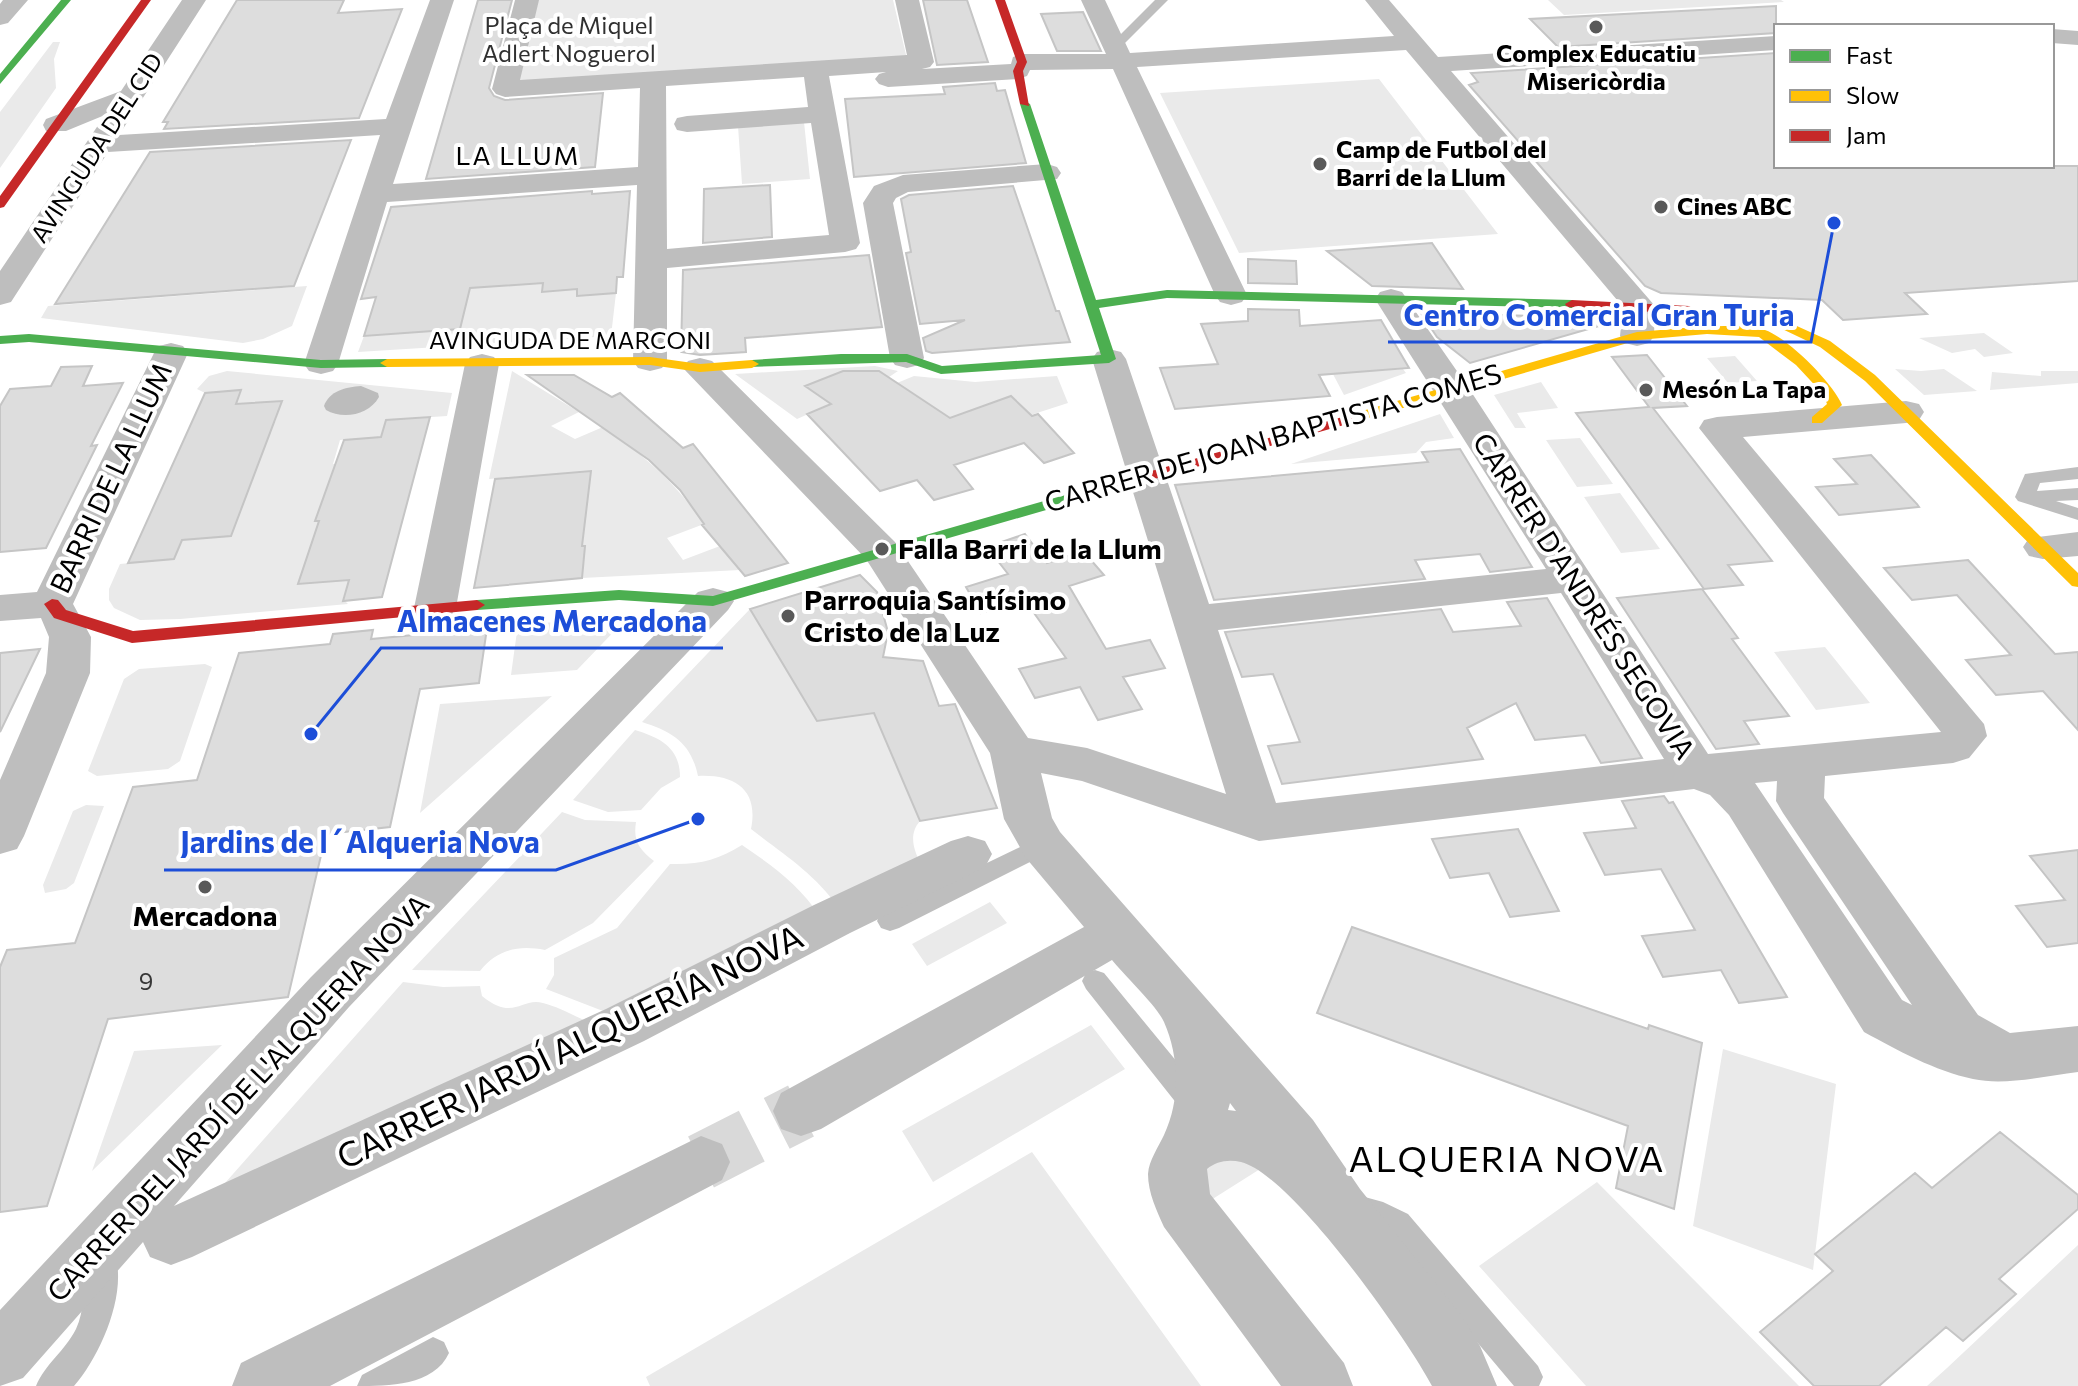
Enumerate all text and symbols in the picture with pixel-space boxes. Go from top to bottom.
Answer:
park label: Plaça de Miquel Adlert Noguerol [482,10,656,67]
marker: Complex Educatiu Misericòrdia [1587,18,1605,36]
legend [1774,24,2054,168]
place label: Complex Educatiu Misericòrdia [1496,38,1696,95]
text: Fast [1846,40,1893,69]
street label: AVINGUDA DEL CID [24,47,168,248]
text: Slow [1846,80,1899,109]
text: Jam [1846,120,1886,149]
place label: Camp de Futbol del Barri de la Llum [1336,134,1546,191]
district label: LA LLUM [456,139,580,170]
marker: Camp de Futbol del Barri de la Llum [1311,155,1329,173]
place label: Cines ABC [1677,191,1792,220]
marker: Cines ABC [1652,198,1670,216]
callout: Centro Comercial Gran Turia [1388,288,1811,342]
text: Centro Comercial Gran Turia [1404,295,1794,332]
street label: AVINGUDA DE MARCONI [429,325,711,354]
street label: CARRER DE JOAN BAPTISTA COMES [1040,355,1505,519]
street label: BARRI DE LA LLUM [42,357,178,598]
place label: Mesón La Tapa [1662,374,1826,403]
marker: Mesón La Tapa [1637,381,1655,399]
street label: CARRER D'ANDRÉS SEGOVIA [1467,426,1703,765]
place label: Falla Barri de la Llum [898,531,1162,565]
marker: Falla Barri de la Llum [873,540,891,558]
place label: Parroquia Santísimo Cristo de la Luz [804,582,1066,648]
callout: Almacenes Mercadona [381,594,723,648]
text: Almacenes Mercadona [397,601,707,638]
marker: Parroquia Santísimo Cristo de la Luz [779,607,797,625]
callout: Jardins de l´Alqueria Nova [164,816,556,870]
text: Jardins de l´Alqueria Nova [180,822,540,859]
marker: Mercadona [196,878,214,896]
street label: CARRER DEL JARDÍ DE L'ALQUERIA NOVA [39,887,435,1308]
place label: Mercadona [132,898,278,932]
street label: CARRER JARDÍ ALQUERÍA NOVA [329,914,809,1177]
house number: 9 [139,966,153,995]
district label: ALQUERIA NOVA [1349,1135,1665,1179]

